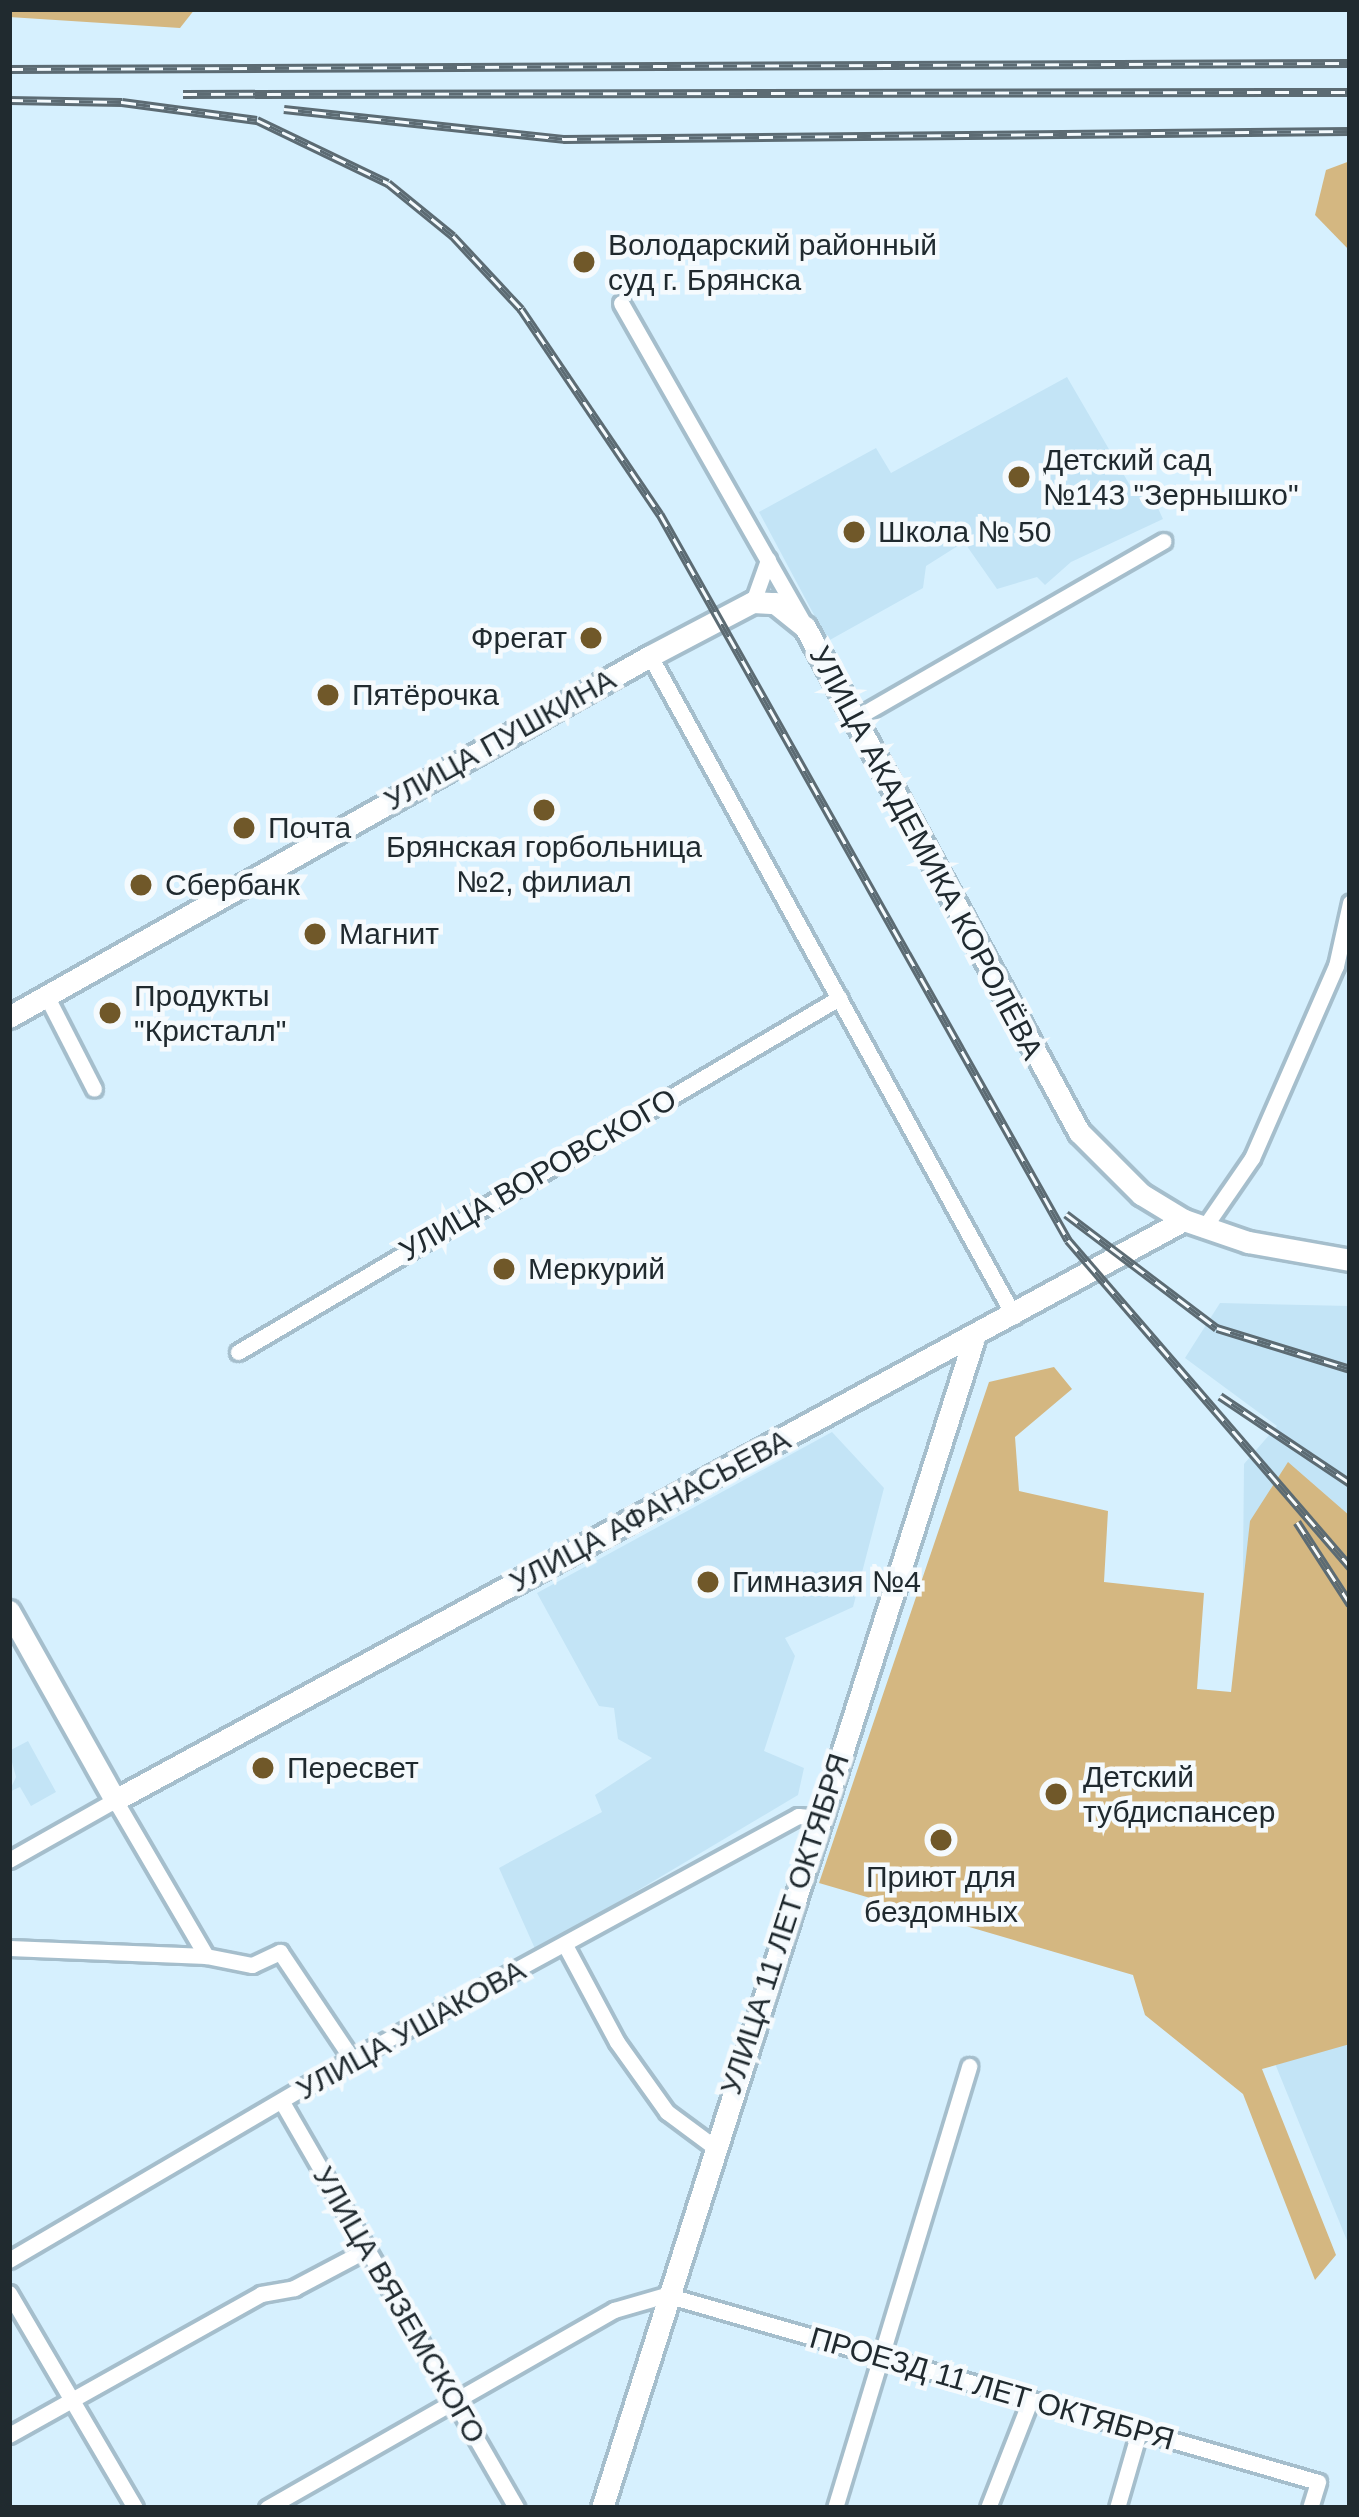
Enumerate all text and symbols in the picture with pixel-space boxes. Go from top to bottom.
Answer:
place label: Володарский районный суд г. Брянска [608,227,937,298]
marker: Володарский районный суд г. Брянска [571,249,597,275]
place label: Детский сад №143 "Зернышко" [1043,442,1299,512]
marker: Детский сад №143 "Зернышко" [1006,464,1032,490]
place label: Школа № 50 [878,514,1051,550]
marker: Школа № 50 [841,519,867,545]
place label: Фрегат [471,620,567,656]
marker: Фрегат [578,625,604,651]
street label: УЛИЦА АКАДЕМИКА КОРОЛЁВА [802,640,1050,1066]
street label: УЛИЦА ПУШКИНА [378,662,622,818]
place label: Пятёрочка [352,677,499,713]
marker: Пятёрочка [315,682,341,708]
marker: Брянская горбольница №2, филиал [531,797,557,823]
place label: Почта [268,810,351,846]
marker: Почта [231,815,257,841]
place label: Брянская горбольница №2, филиал [386,829,702,900]
place label: Сбербанк [165,867,300,903]
marker: Сбербанк [128,872,154,898]
place label: Магнит [339,916,439,952]
marker: Магнит [302,921,328,947]
place label: Продукты "Кристалл" [134,978,286,1048]
marker: Продукты "Кристалл" [97,1000,123,1026]
street label: УЛИЦА ВОРОВСКОГО [393,1081,683,1269]
place label: Меркурий [528,1251,665,1287]
marker: Меркурий [491,1256,517,1282]
street label: УЛИЦА АФАНАСЬЕВА [504,1422,796,1600]
place label: Гимназия №4 [732,1564,921,1600]
marker: Гимназия №4 [695,1569,721,1595]
street label: УЛИЦА 11 ЛЕТ ОКТЯБРЯ [713,1749,857,2099]
place label: Пересвет [287,1750,419,1786]
marker: Пересвет [250,1755,276,1781]
place label: Детский тубдиспансер [1083,1759,1275,1830]
marker: Детский тубдиспансер [1040,1778,1072,1810]
marker: Приют для бездомных [928,1827,954,1853]
place label: Приют для бездомных [864,1859,1018,1930]
street label: УЛИЦА УШАКОВА [290,1952,532,2108]
street label: УЛИЦА ВЯЗЕМСКОГО [305,2160,493,2450]
street label: ПРОЕЗД 11 ЛЕТ ОКТЯБРЯ [806,2320,1178,2458]

